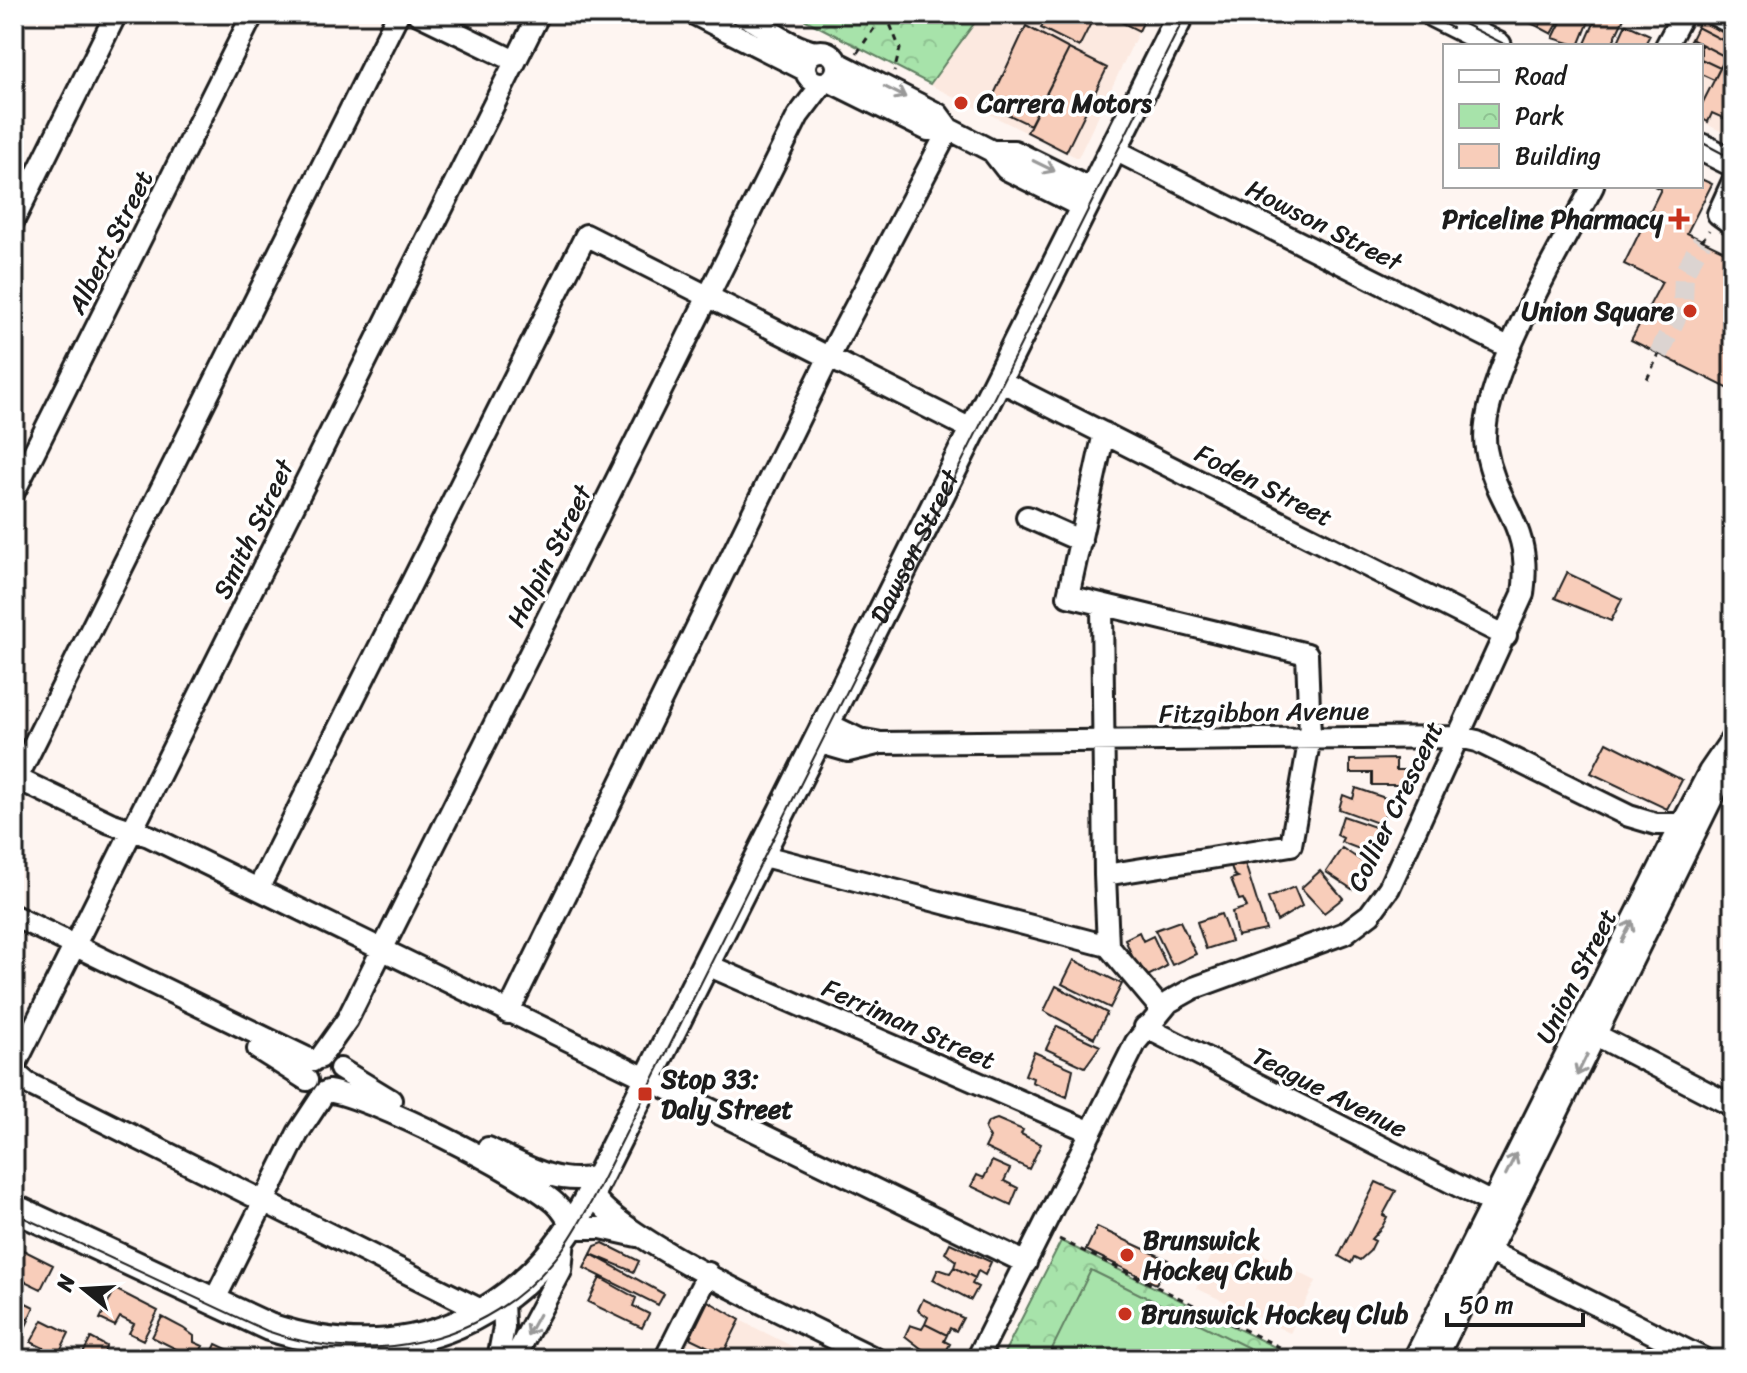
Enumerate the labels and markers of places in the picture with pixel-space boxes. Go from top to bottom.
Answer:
place label: Carrera Motors [976,80,1153,126]
marker: Carrera Motors [952,94,970,112]
place label: Priceline Pharmacy [1442,196,1664,242]
marker: Priceline Pharmacy [1670,210,1688,228]
place label: Union Square [1522,288,1675,334]
marker: Union Square [1681,302,1699,320]
place label: Stop 33: Daly Street [660,1056,793,1132]
marker: Stop 33: Daly Street [636,1085,654,1103]
place label: Brunswick Hockey Ckub [1143,1217,1293,1293]
marker: Brunswick Hockey Ckub [1118,1246,1136,1264]
place label: Brunswick Hockey Club [1141,1291,1408,1337]
marker: Brunswick Hockey Club [1116,1305,1134,1323]

